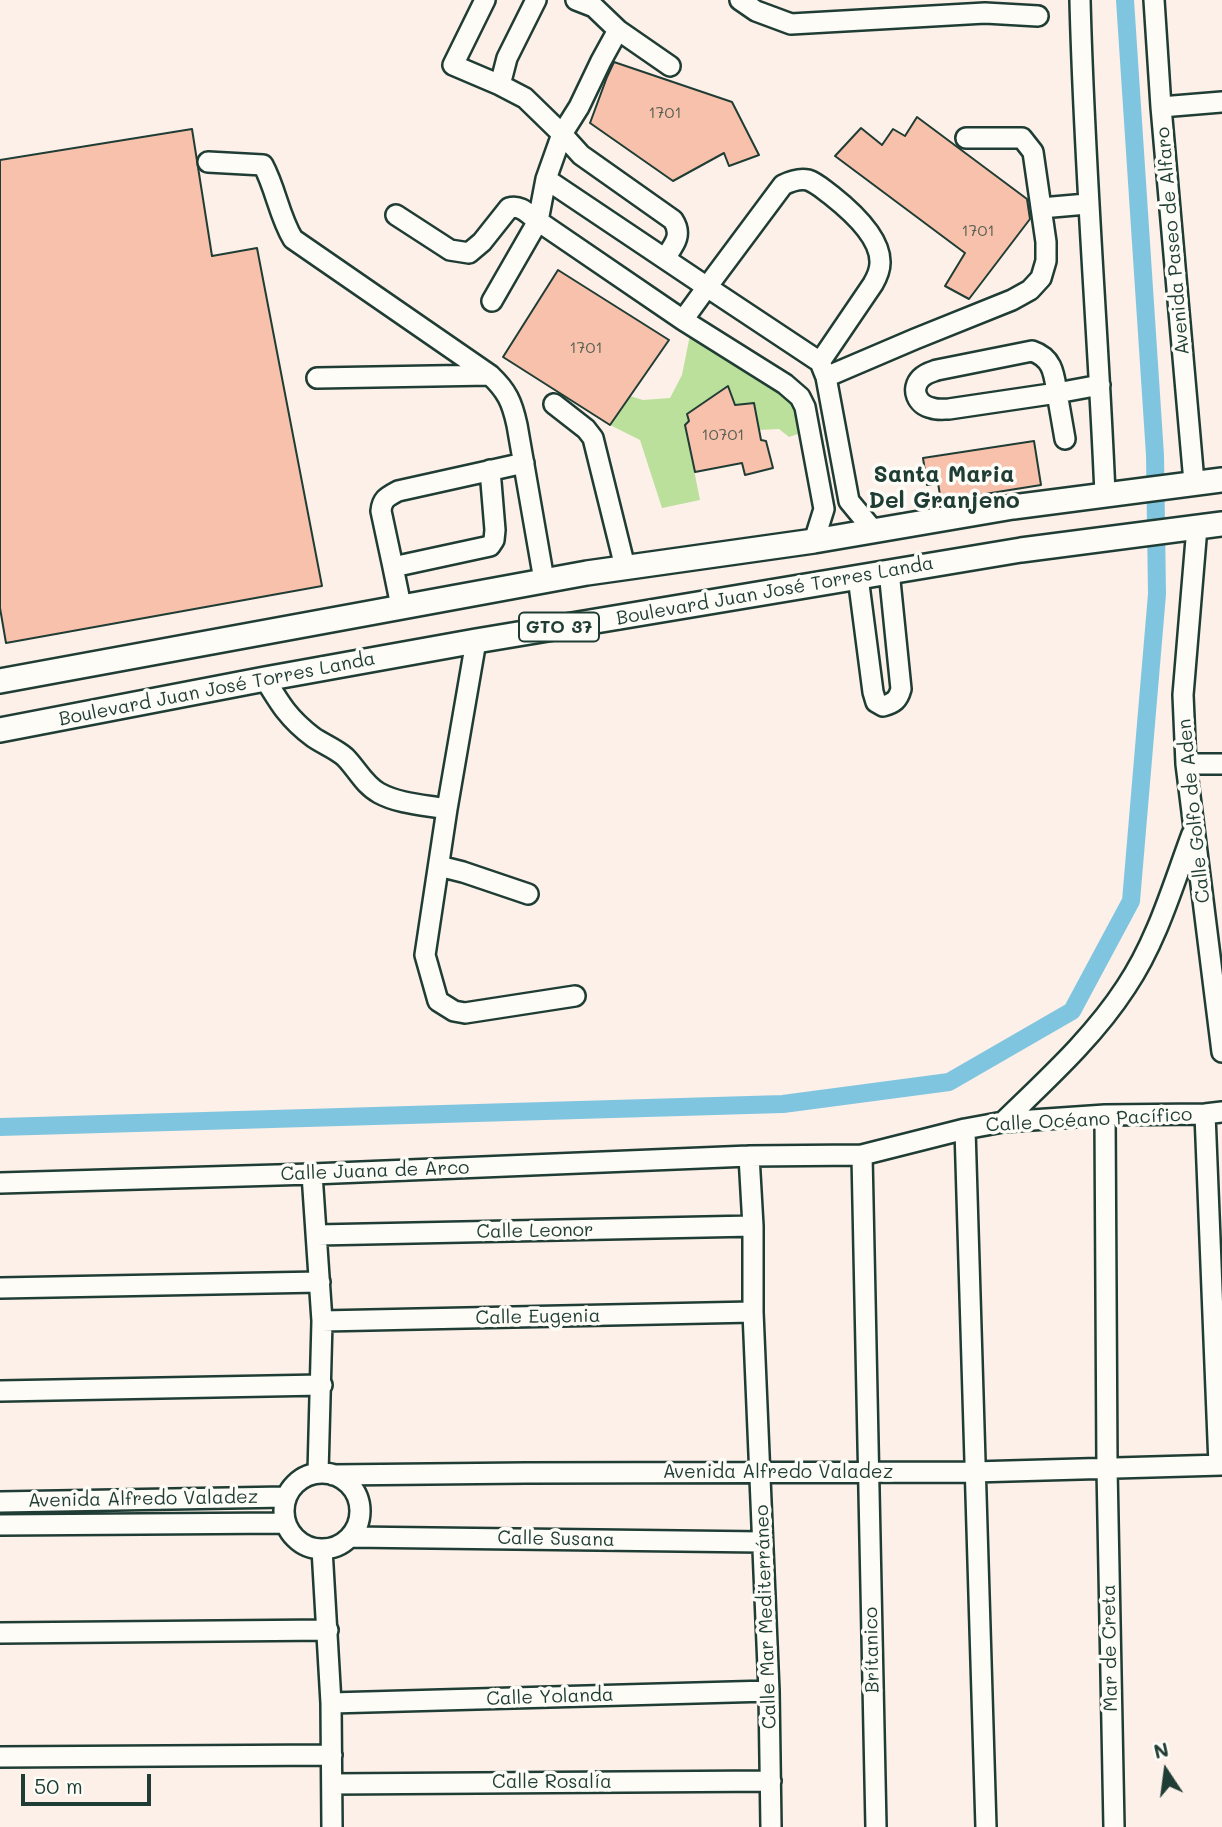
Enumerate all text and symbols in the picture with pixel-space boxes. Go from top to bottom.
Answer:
house number: 1701 [648,103,682,123]
street label: Avenida Paseo de Alfaro [1152,126,1194,356]
house number: 1701 [961,221,995,241]
house number: 1701 [569,338,603,358]
house number: 10701 [702,425,744,445]
district label: Santa Maria Del Granjeno [868,461,1020,515]
street label: Boulevard Juan José Torres Landa [615,552,935,630]
road number: GTO 37 [519,612,599,642]
street label: Boulevard Juan José Torres Landa [57,647,377,731]
street label: Calle Golfo de Aden [1173,718,1215,904]
street label: Calle Océano Pacífico [985,1103,1193,1137]
street label: Calle Juana de Arco [280,1156,470,1186]
street label: Calle Leonor [476,1219,594,1243]
street label: Calle Eugenia [475,1305,601,1329]
street label: Avenida Alfredo Valadez [663,1461,893,1483]
street label: Avenida Alfredo Valadez [28,1486,258,1512]
street label: Calle Mar Mediterráneo [751,1504,781,1730]
street label: Calle Susana [497,1527,615,1551]
street label: Mar de Creta [1097,1584,1123,1712]
street label: Brítanico [860,1607,884,1693]
street label: Calle Yolanda [486,1683,614,1711]
north arrow [1131,1736,1201,1806]
text: N [1151,1736,1171,1764]
scale bar [24,1760,154,1804]
street label: Calle Rosalía [492,1771,612,1793]
text: 50 m [34,1772,83,1799]

